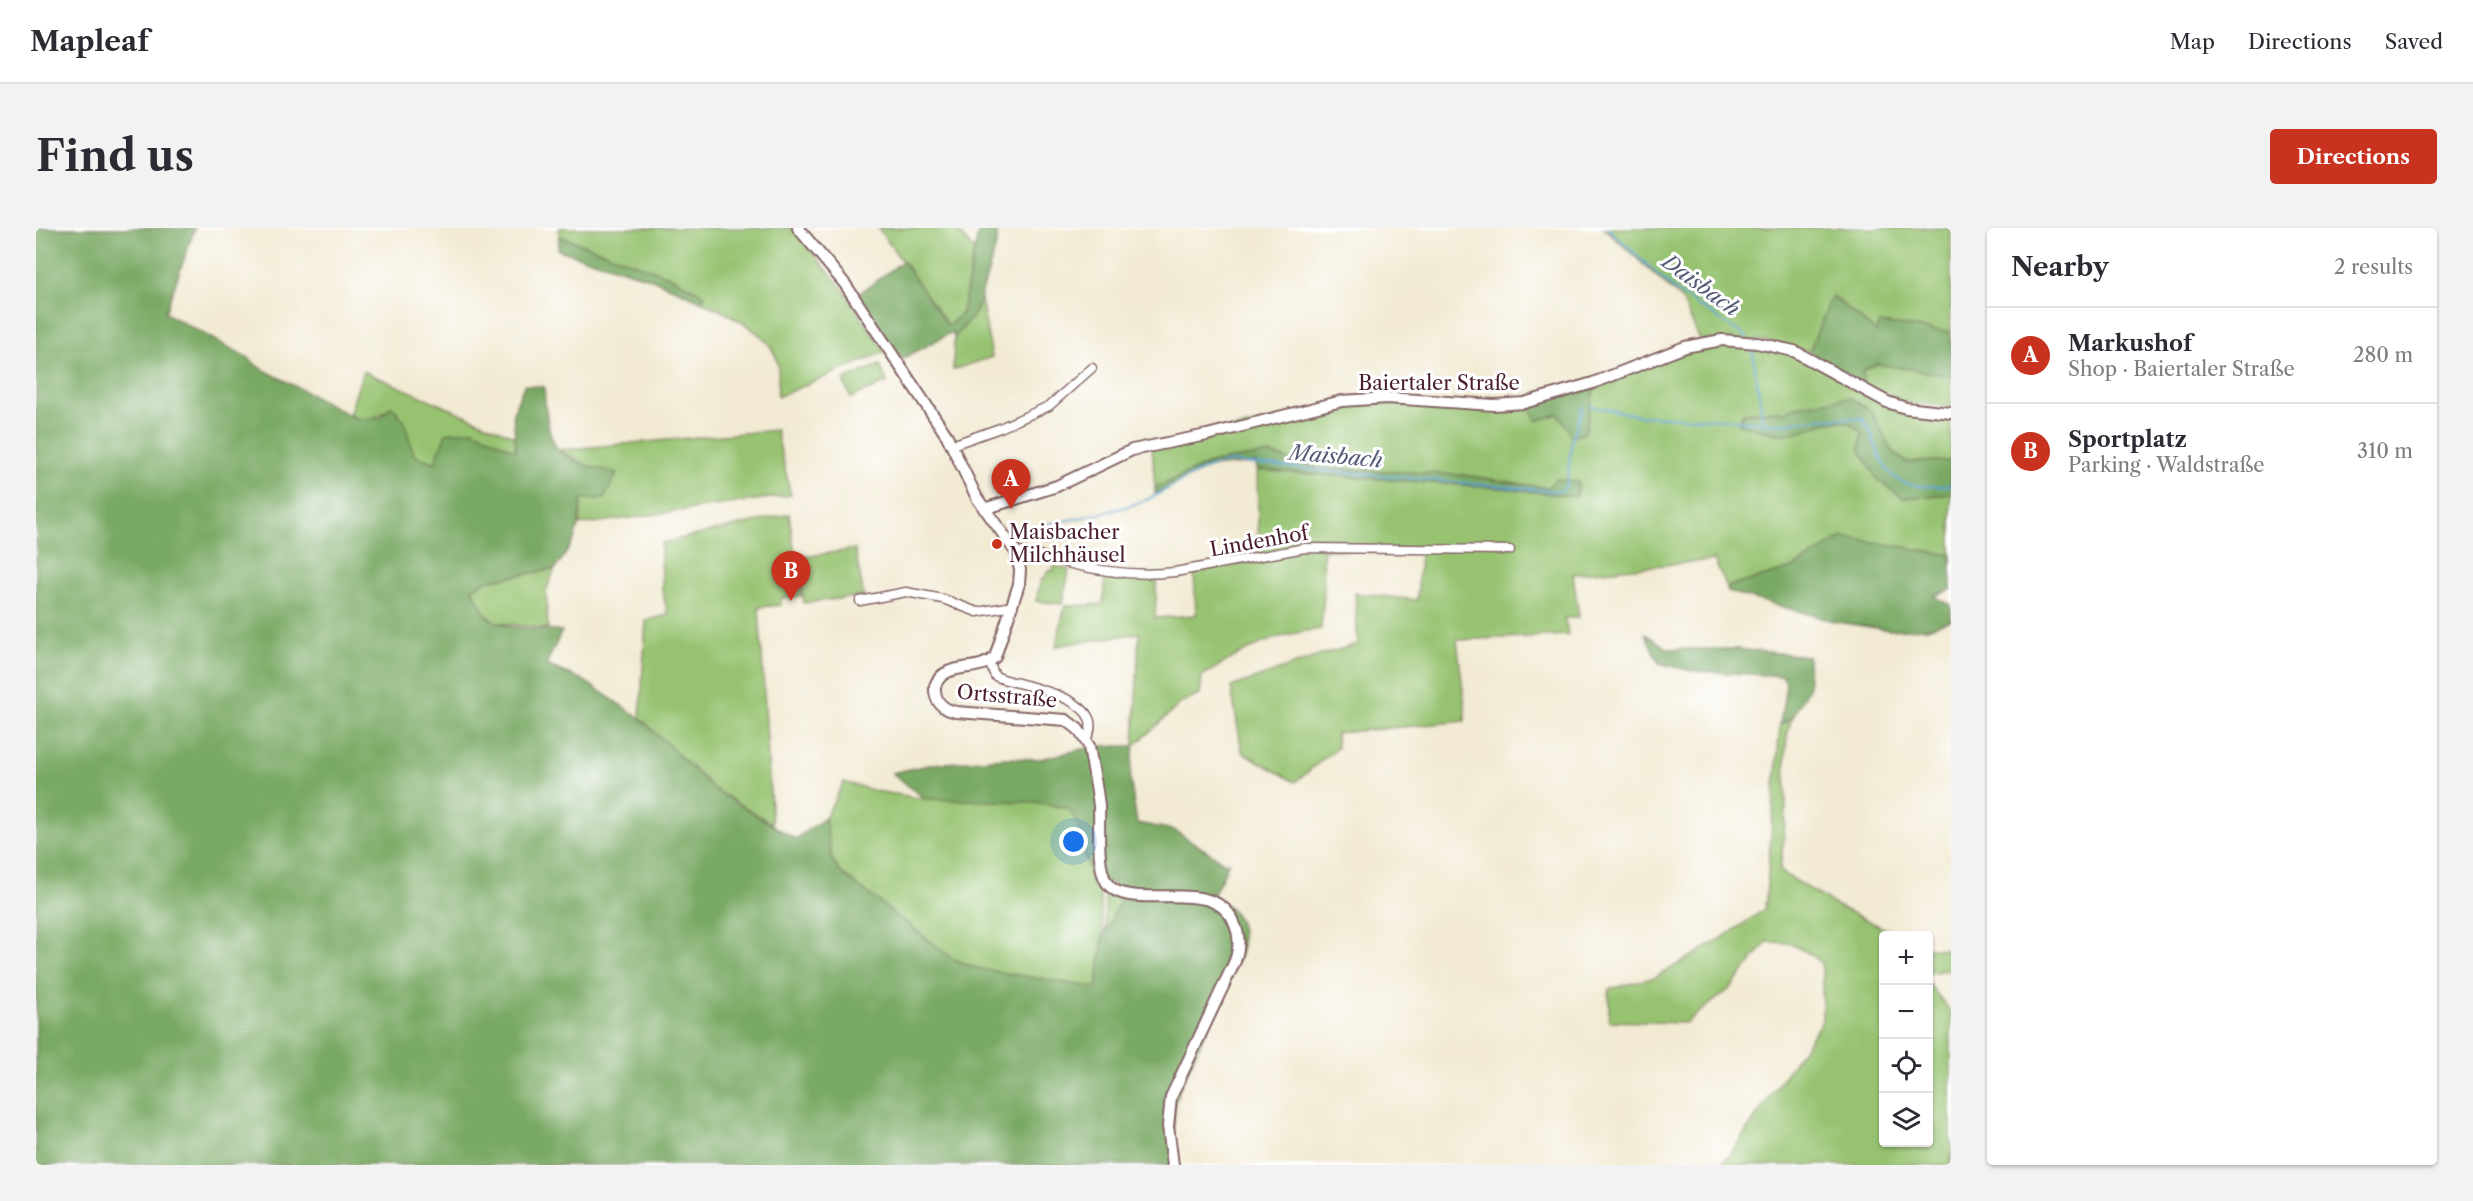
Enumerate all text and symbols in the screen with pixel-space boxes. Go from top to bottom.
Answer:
text: Mapleaf [30,24,149,58]
text: Map [2170,29,2215,54]
text: Directions [2248,29,2352,54]
text: Saved [2385,29,2443,54]
button: Directions [2270,129,2437,184]
text: Find us [36,130,194,182]
water label: Daisbach [1656,247,1745,321]
text: Nearby [2011,251,2109,283]
text: 2 results [2334,255,2413,279]
text: Markushof [2068,330,2192,357]
text: A [2023,343,2038,367]
text: 280 m [2353,343,2413,367]
text: Shop · Baiertaler Straße [2068,357,2295,381]
street label: Baiertaler Straße [1358,371,1520,395]
text: Sportplatz [2068,426,2187,453]
water label: Maisbach [1285,439,1384,473]
text: B [2023,439,2038,463]
text: 310 m [2357,439,2413,463]
text: Parking · Waldstraße [2068,453,2265,477]
pin: A [992,460,1030,509]
place label: Maisbacher Milchhäusel [1009,520,1126,567]
street label: Lindenhof [1208,520,1313,561]
marker: Maisbacher Milchhäusel [990,537,1004,551]
pin: B [772,552,810,601]
street label: Ortsstraße [956,680,1058,712]
your location [1059,827,1088,856]
map controls [1879,931,1933,1147]
button: + [1879,931,1933,985]
button: − [1879,985,1933,1039]
button: locate [1879,1039,1933,1093]
button: layers [1879,1093,1933,1147]

